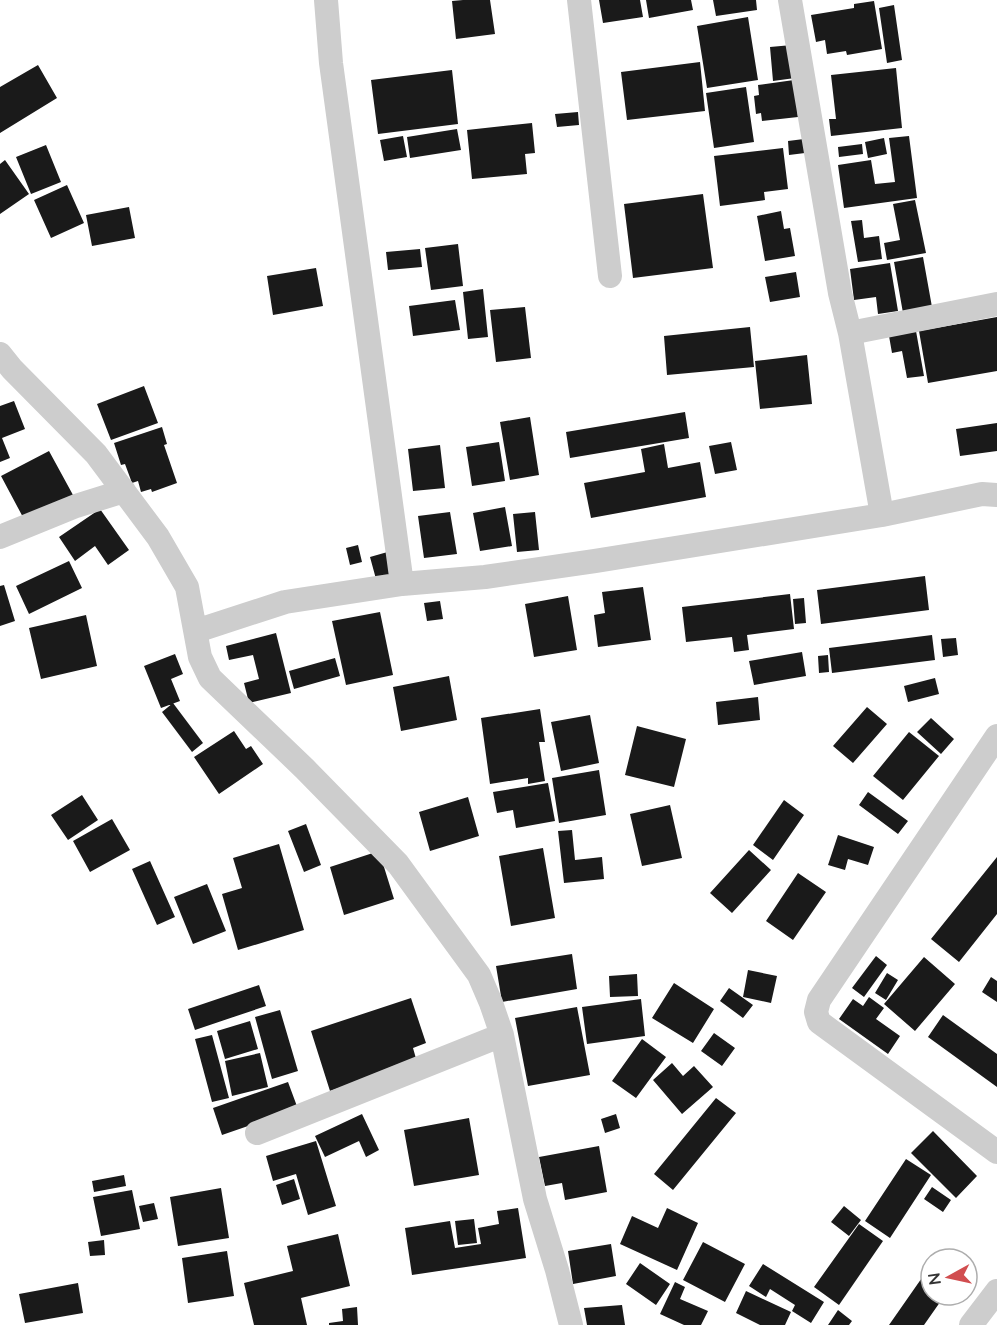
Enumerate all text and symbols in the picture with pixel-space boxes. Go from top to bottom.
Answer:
north arrow [919,1247,979,1307]
text: N [923,1272,944,1287]

